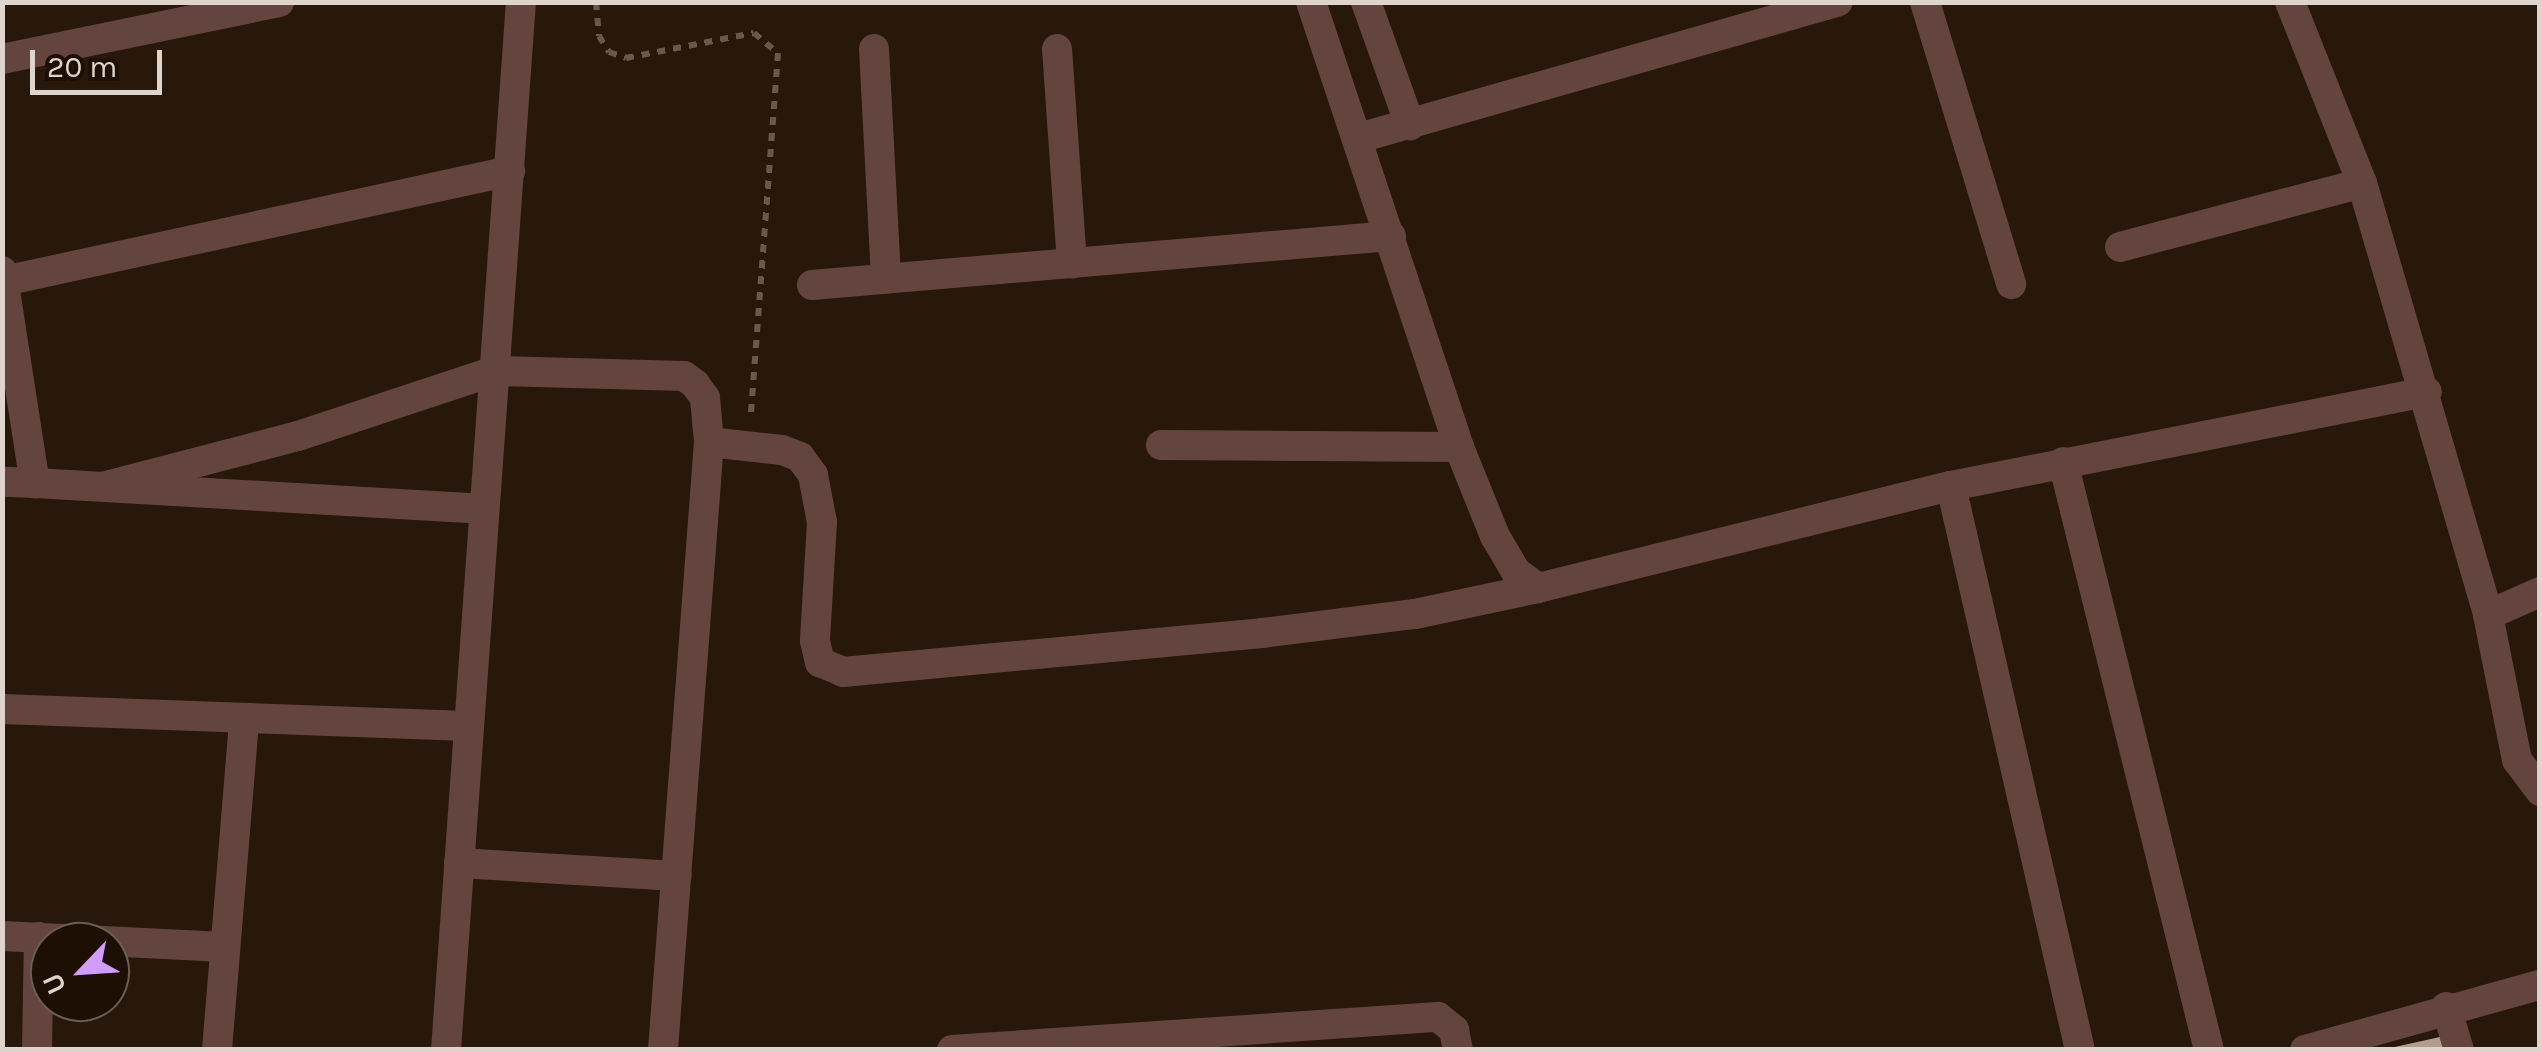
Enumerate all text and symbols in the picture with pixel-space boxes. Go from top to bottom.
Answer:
scale bar [35,30,168,92]
text: 20 m [47,49,117,85]
north arrow [30,922,130,1022]
text: U [35,968,73,1000]

